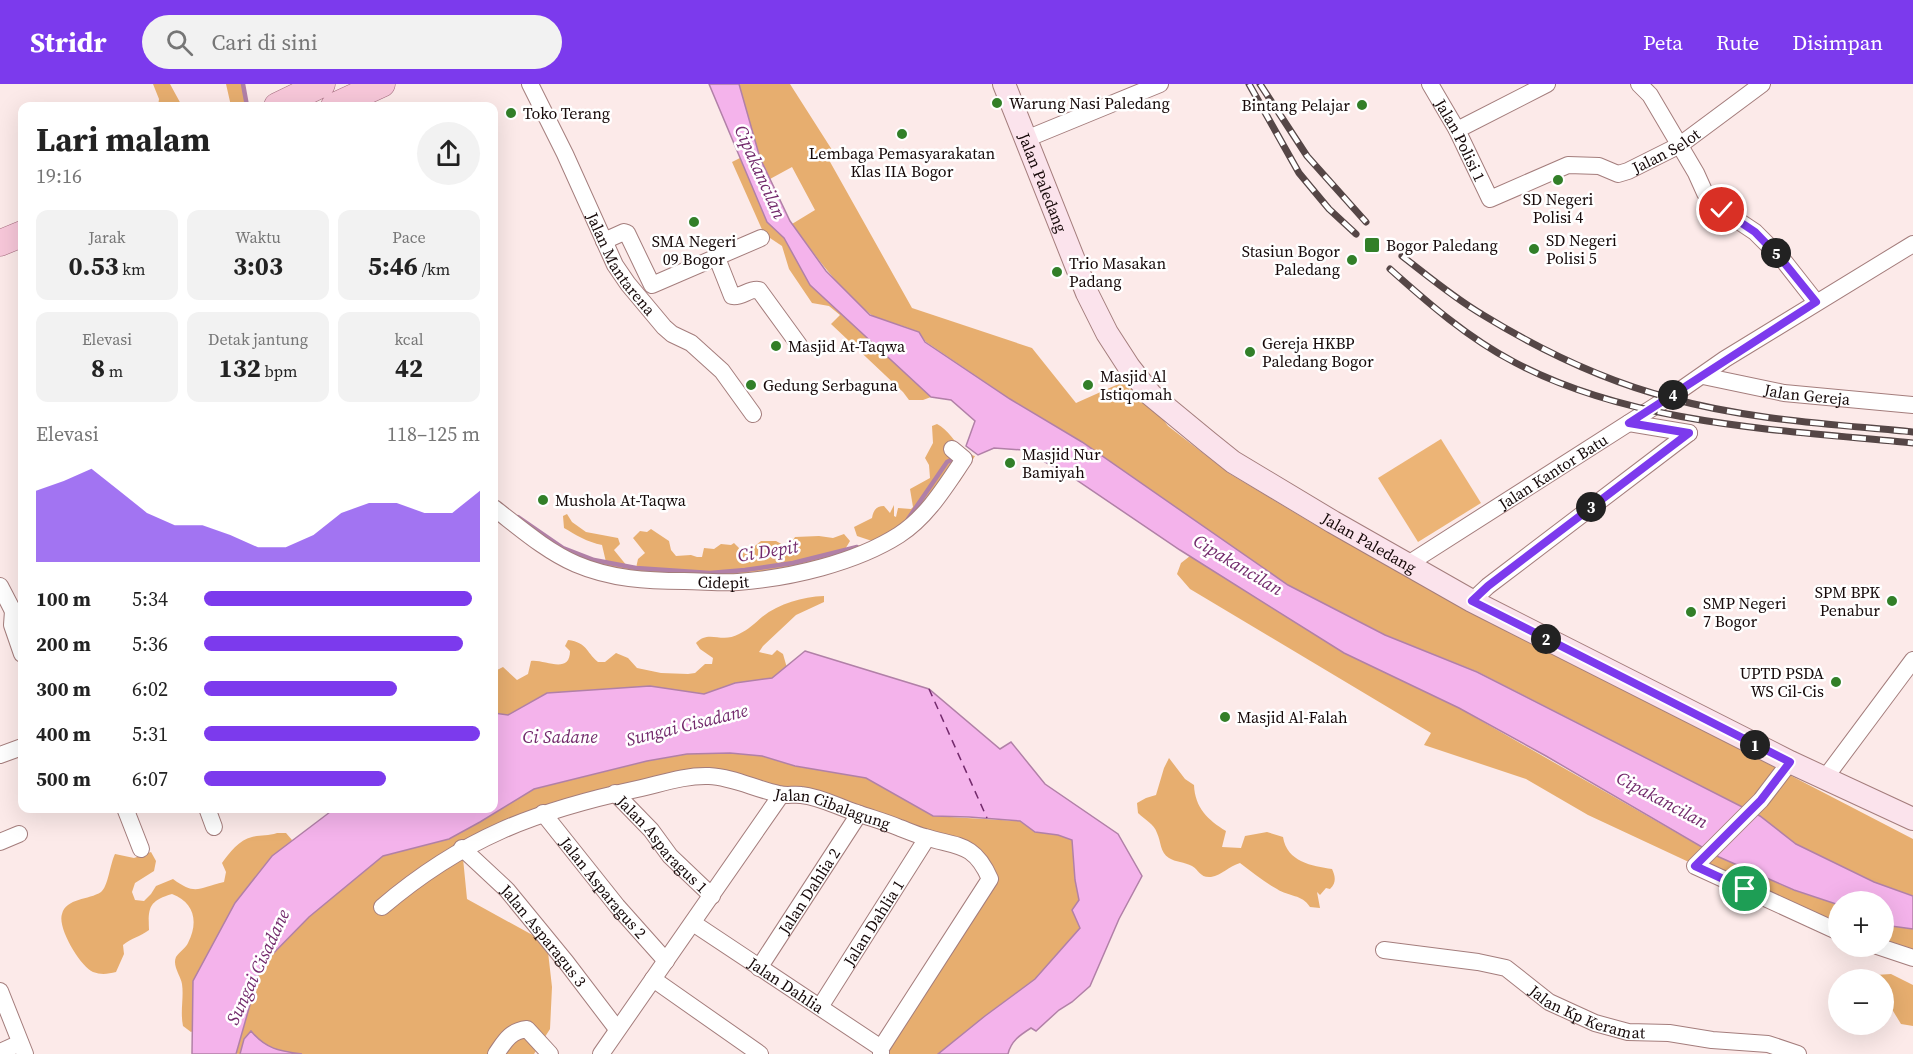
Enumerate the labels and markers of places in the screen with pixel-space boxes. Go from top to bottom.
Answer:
place label: Warung Nasi Paledang [1009,92,1170,114]
place label: Bintang Pelajar [1241,94,1350,116]
marker: Warung Nasi Paledang [990,96,1004,110]
marker: Bintang Pelajar [1355,98,1369,112]
place label: Toko Terang [523,102,610,124]
marker: Toko Terang [504,106,518,120]
marker: Lembaga Pemasyarakatan Klas IIA Bogor [895,127,909,141]
place label: Lembaga Pemasyarakatan Klas IIA Bogor [809,142,996,182]
marker: SD Negeri Polisi 4 [1551,173,1565,187]
pin [1696,184,1747,235]
place label: SD Negeri Polisi 4 [1523,188,1594,228]
marker: SMA Negeri 09 Bogor [687,215,701,229]
place label: SD Negeri Polisi 5 [1546,229,1617,269]
place label: SMA Negeri 09 Bogor [652,230,736,270]
place label: Bogor Paledang [1386,234,1498,256]
marker: Bogor Paledang [1363,236,1381,254]
pin: 5 [1761,238,1791,268]
place label: Stasiun Bogor Paledang [1242,240,1340,280]
marker: SD Negeri Polisi 5 [1527,242,1541,256]
place label: Trio Masakan Padang [1069,252,1166,292]
marker: Stasiun Bogor Paledang [1345,253,1359,267]
marker: Trio Masakan Padang [1050,265,1064,279]
place label: Gereja HKBP Paledang Bogor [1262,332,1374,372]
place label: Masjid At-Taqwa [788,335,906,357]
marker: Masjid At-Taqwa [769,339,783,353]
marker: Gereja HKBP Paledang Bogor [1243,345,1257,359]
place label: Masjid Al Istiqomah [1100,365,1173,405]
place label: Gedung Serbaguna [763,374,898,396]
marker: Gedung Serbaguna [744,378,758,392]
marker: Masjid Al Istiqomah [1081,378,1095,392]
pin: 4 [1658,380,1688,410]
place label: Masjid Nur Bamiyah [1022,443,1101,483]
marker: Masjid Nur Bamiyah [1003,456,1017,470]
place label: Mushola At-Taqwa [555,489,687,511]
pin: 3 [1576,492,1606,522]
marker: Mushola At-Taqwa [536,493,550,507]
place label: SPM BPK Penabur [1815,581,1880,621]
place label: SMP Negeri 7 Bogor [1703,592,1786,632]
marker: SPM BPK Penabur [1885,594,1899,608]
marker: SMP Negeri 7 Bogor [1684,605,1698,619]
pin: 2 [1531,624,1561,654]
place label: UPTD PSDA WS Cil-Cis [1740,662,1824,702]
marker: UPTD PSDA WS Cil-Cis [1829,675,1843,689]
place label: Masjid Al-Falah [1237,706,1348,728]
marker: Masjid Al-Falah [1218,710,1232,724]
pin: 1 [1740,730,1770,760]
pin [1719,863,1770,914]

